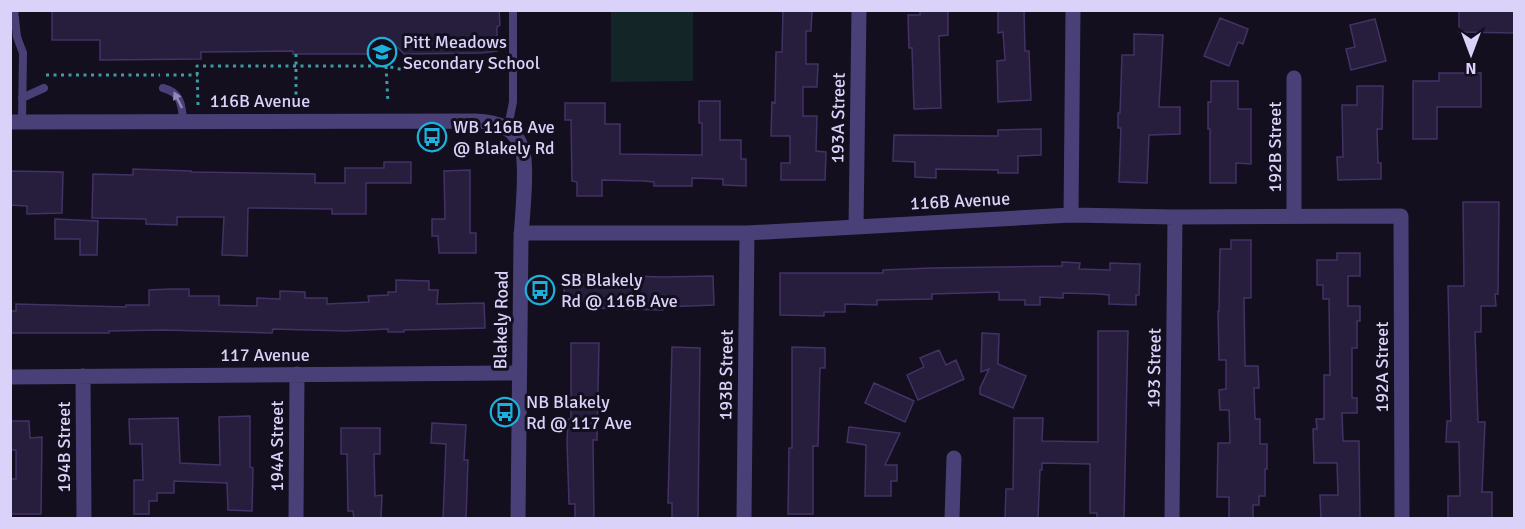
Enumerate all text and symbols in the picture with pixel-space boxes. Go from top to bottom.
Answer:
north arrow [1441,24,1501,84]
place label: Pitt Meadows Secondary School [403,31,540,74]
school or university icon: Pitt Meadows Secondary School [366,36,398,68]
text: N [1465,58,1477,78]
street label: 193A Street [826,72,850,164]
street label: 116B Avenue [210,90,310,112]
one-way arrow [173,91,183,109]
street label: 192B Street [1264,102,1286,192]
place label: WB 116B Ave @ Blakely Rd [453,116,555,159]
bus stop icon: WB 116B Ave @ Blakely Rd [416,121,448,153]
street label: 116B Avenue [909,187,1011,215]
place label: SB Blakely Rd @ 116B Ave [561,269,678,312]
street label: Blakely Road [489,270,513,370]
bus stop icon: SB Blakely Rd @ 116B Ave [524,274,556,306]
street label: 192A Street [1371,321,1393,413]
street label: 193 Street [1142,328,1166,408]
street label: 193B Street [714,329,738,421]
street label: 117 Avenue [220,344,310,366]
place label: NB Blakely Rd @ 117 Ave [526,391,632,434]
bus stop icon: NB Blakely Rd @ 117 Ave [489,396,521,428]
street label: 194A Street [266,400,288,492]
street label: 194B Street [53,402,75,492]

